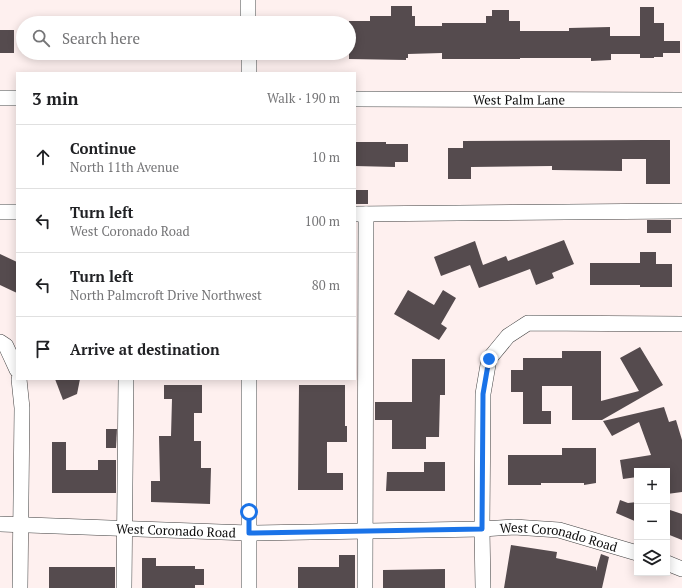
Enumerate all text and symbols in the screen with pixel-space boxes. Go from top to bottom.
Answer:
search box [16,16,356,60]
icon: search [30,27,52,49]
text: Search here [62,28,140,48]
text: 3 min [32,87,79,110]
text: Walk · 190 m [267,89,340,107]
street label: West Palm Lane [473,90,565,109]
text: Continue [70,138,136,158]
icon: ahead [32,146,54,168]
text: 10 m [312,148,340,166]
text: North 11th Avenue [70,158,179,176]
text: Turn left [70,202,134,222]
icon: left [32,210,54,232]
text: 100 m [305,212,340,230]
text: West Coronado Road [70,222,190,240]
text: Turn left [70,266,134,286]
icon: left [32,274,54,296]
text: 80 m [312,276,340,294]
text: North Palmcroft Drive Northwest [70,286,262,304]
icon: arrive [32,338,54,360]
text: Arrive at destination [70,339,220,359]
route end [480,350,498,368]
map controls [634,468,670,576]
button: + [634,468,670,504]
route start [240,503,258,521]
button: − [634,504,670,540]
street label: West Coronado Road [499,518,620,556]
street label: West Coronado Road [116,519,236,542]
button: layers [634,540,670,576]

